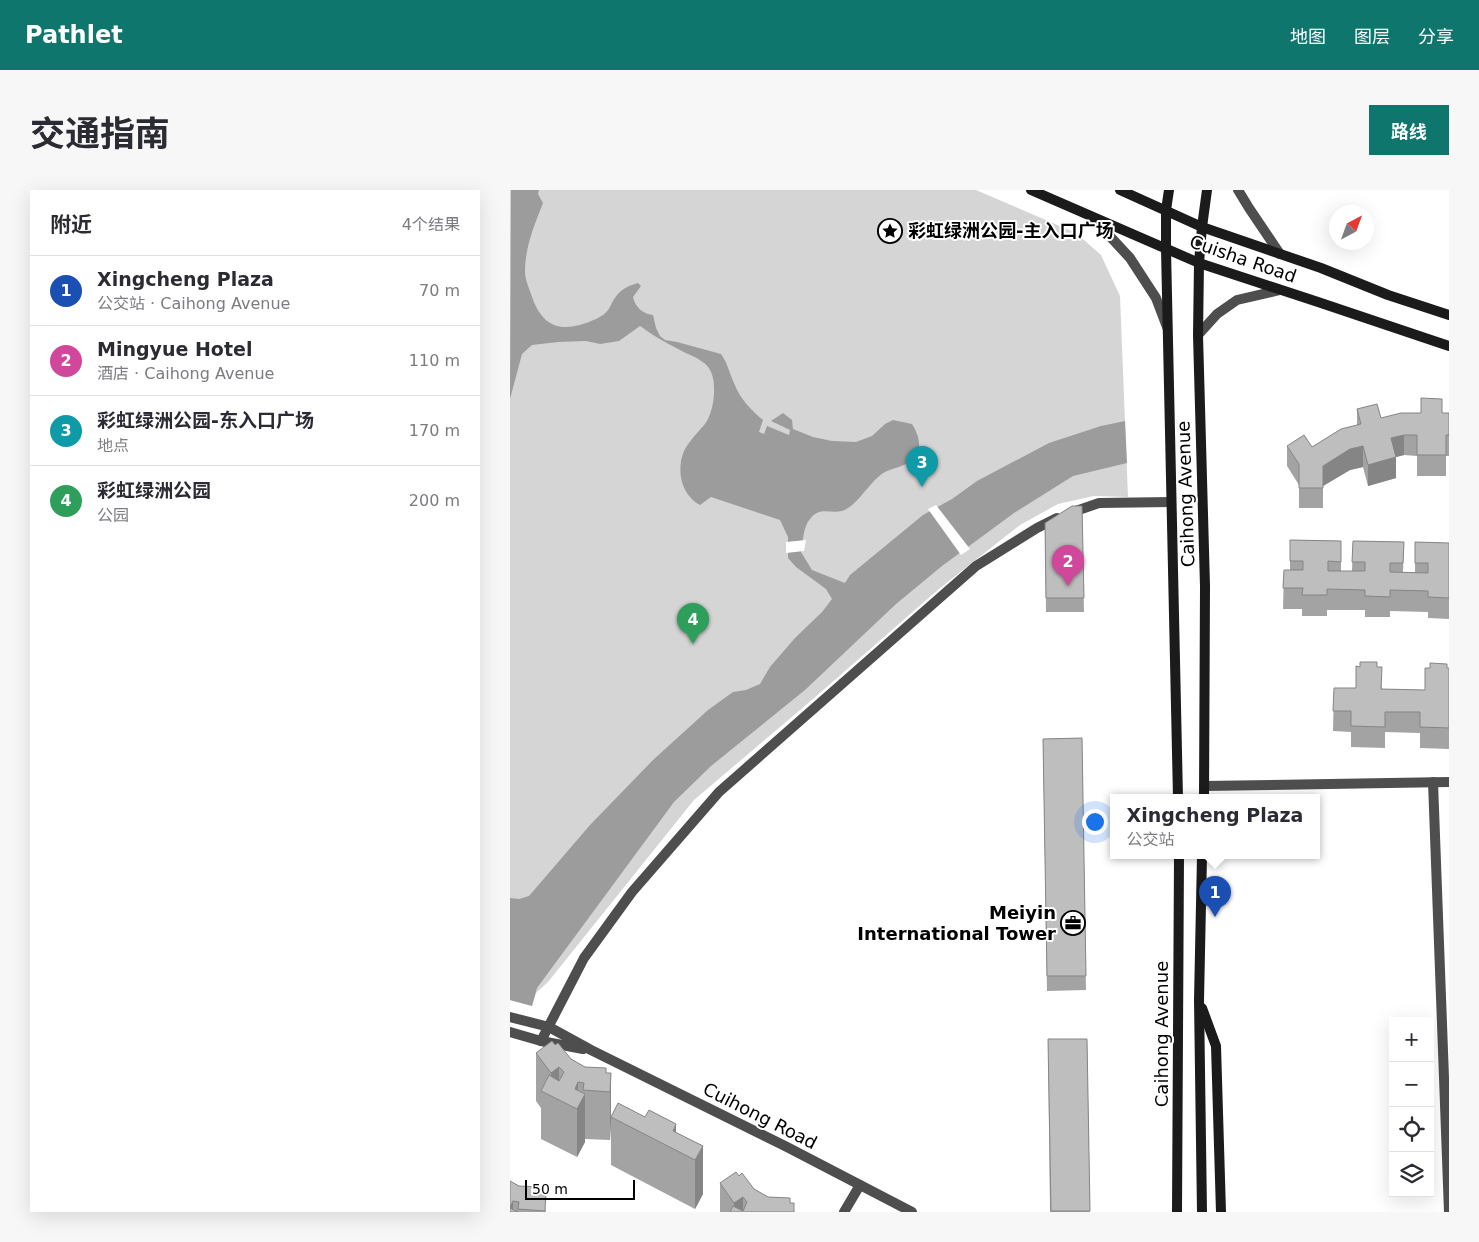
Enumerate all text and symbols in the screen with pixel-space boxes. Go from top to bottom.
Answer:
text: Pathlet [25,21,123,49]
text: 地图 [1290,26,1326,47]
text: 图层 [1354,26,1390,47]
text: 分享 [1418,26,1454,47]
button: 路线 [1369,105,1449,155]
text: 交通指南 [30,114,170,154]
north arrow [1329,205,1374,250]
text: 附近 [50,213,92,237]
text: 4个结果 [402,215,460,234]
place icon: 彩虹绿洲公园-主入口广场 [877,218,903,244]
place label: 彩虹绿洲公园-主入口广场 [908,220,1113,241]
street label: Cuisha Road [1187,230,1299,287]
text: Xingcheng Plaza [97,268,274,290]
text: 1 [60,281,72,300]
text: 70 m [419,281,460,300]
text: 公交站 · Caihong Avenue [97,294,290,313]
text: Mingyue Hotel [97,338,252,360]
text: 2 [60,351,72,370]
text: 110 m [409,351,460,370]
text: 酒店 · Caihong Avenue [97,364,274,383]
text: 彩虹绿洲公园-东入口广场 [97,409,314,431]
street label: Caihong Avenue [1172,420,1199,568]
text: 3 [60,421,72,440]
text: 170 m [409,421,460,440]
text: 地点 [97,436,129,455]
pin: 3 [906,446,938,487]
text: 彩虹绿洲公园 [97,479,211,501]
text: 4 [60,491,72,510]
text: 200 m [409,491,460,510]
text: 公园 [97,506,129,525]
pin: 2 [1052,545,1084,586]
pin: 4 [677,603,709,644]
popup [1110,794,1320,859]
text: Xingcheng Plaza [1127,804,1303,826]
your location [1082,809,1108,835]
text: 公交站 [1127,830,1175,849]
pin: 1 [1199,876,1231,917]
place label: Meiyin International Tower [857,902,1056,944]
office icon: Meiyin International Tower [1060,910,1086,936]
street label: Caihong Avenue [1151,961,1172,1107]
map controls [1389,1017,1434,1197]
button: + [1389,1017,1434,1062]
button: − [1389,1062,1434,1107]
street label: Cuihong Road [700,1078,821,1153]
button: locate [1389,1107,1434,1152]
button: layers [1389,1152,1434,1197]
scale bar [525,1177,635,1200]
text: 50 m [532,1181,568,1197]

